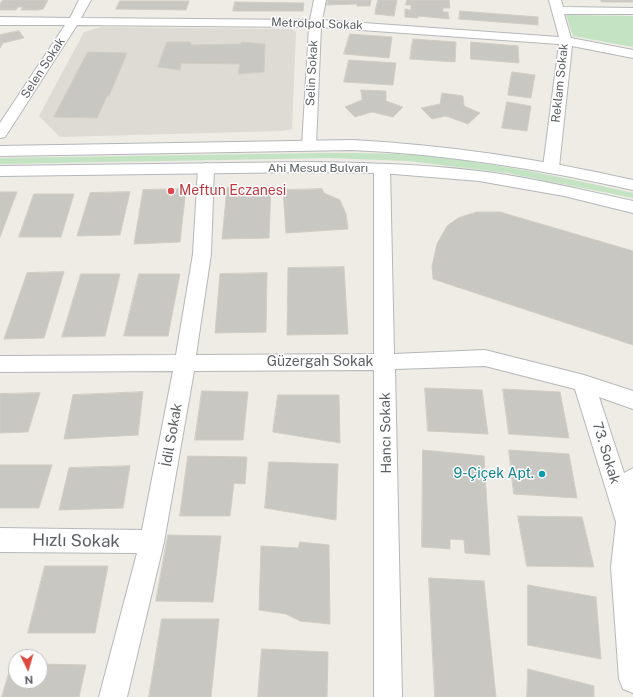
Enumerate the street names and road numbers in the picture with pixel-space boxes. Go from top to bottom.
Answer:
street label: Metrolpol Sokak [271,15,363,33]
street label: Selen Sokak [18,35,68,101]
street label: Selin Sokak [303,40,321,106]
street label: Reklam Sokak [549,43,571,123]
street label: Ahi Mesud Bulvarı [268,161,368,175]
street label: Güzergah Sokak [267,354,373,370]
street label: Hancı Sokak [377,392,395,474]
street label: İdil Sokak [158,402,186,468]
street label: 73. Sokak [589,420,623,486]
street label: Hızlı Sokak [32,530,120,552]

